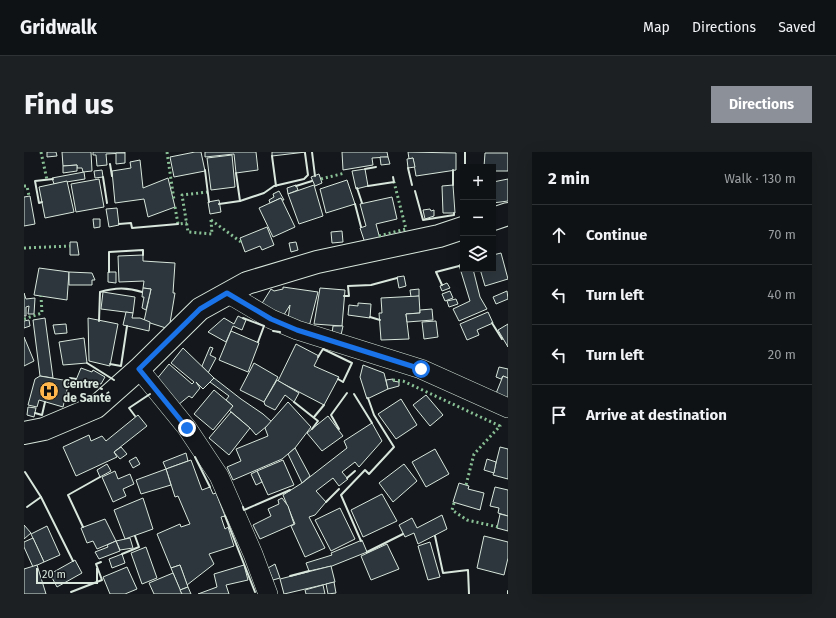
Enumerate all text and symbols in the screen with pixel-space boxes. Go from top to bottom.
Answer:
text: Gridwalk [20,16,97,39]
text: Map [643,19,670,36]
text: Directions [692,19,756,36]
text: Saved [778,19,816,36]
button: Directions [711,86,812,123]
text: Find us [24,88,114,121]
map controls [460,164,496,272]
button: + [460,164,496,200]
text: 2 min [548,168,590,189]
text: Walk · 130 m [724,171,796,186]
button: − [460,200,496,236]
icon: ahead [548,224,570,246]
text: Continue [586,226,647,244]
text: 70 m [769,227,796,242]
button: layers [460,236,496,272]
icon: left [548,284,570,306]
text: Turn left [586,286,644,304]
text: 40 m [767,287,796,302]
icon: left [548,344,570,366]
text: Turn left [586,346,644,364]
text: 20 m [768,347,796,362]
route start [412,360,430,378]
place label: Centre de Santé [63,377,111,405]
hospital icon: Centre de Santé [38,380,60,402]
icon: arrive [548,404,570,426]
text: Arrive at destination [586,406,727,424]
route end [178,419,196,437]
scale bar [36,566,98,585]
text: 20 m [42,568,66,581]

